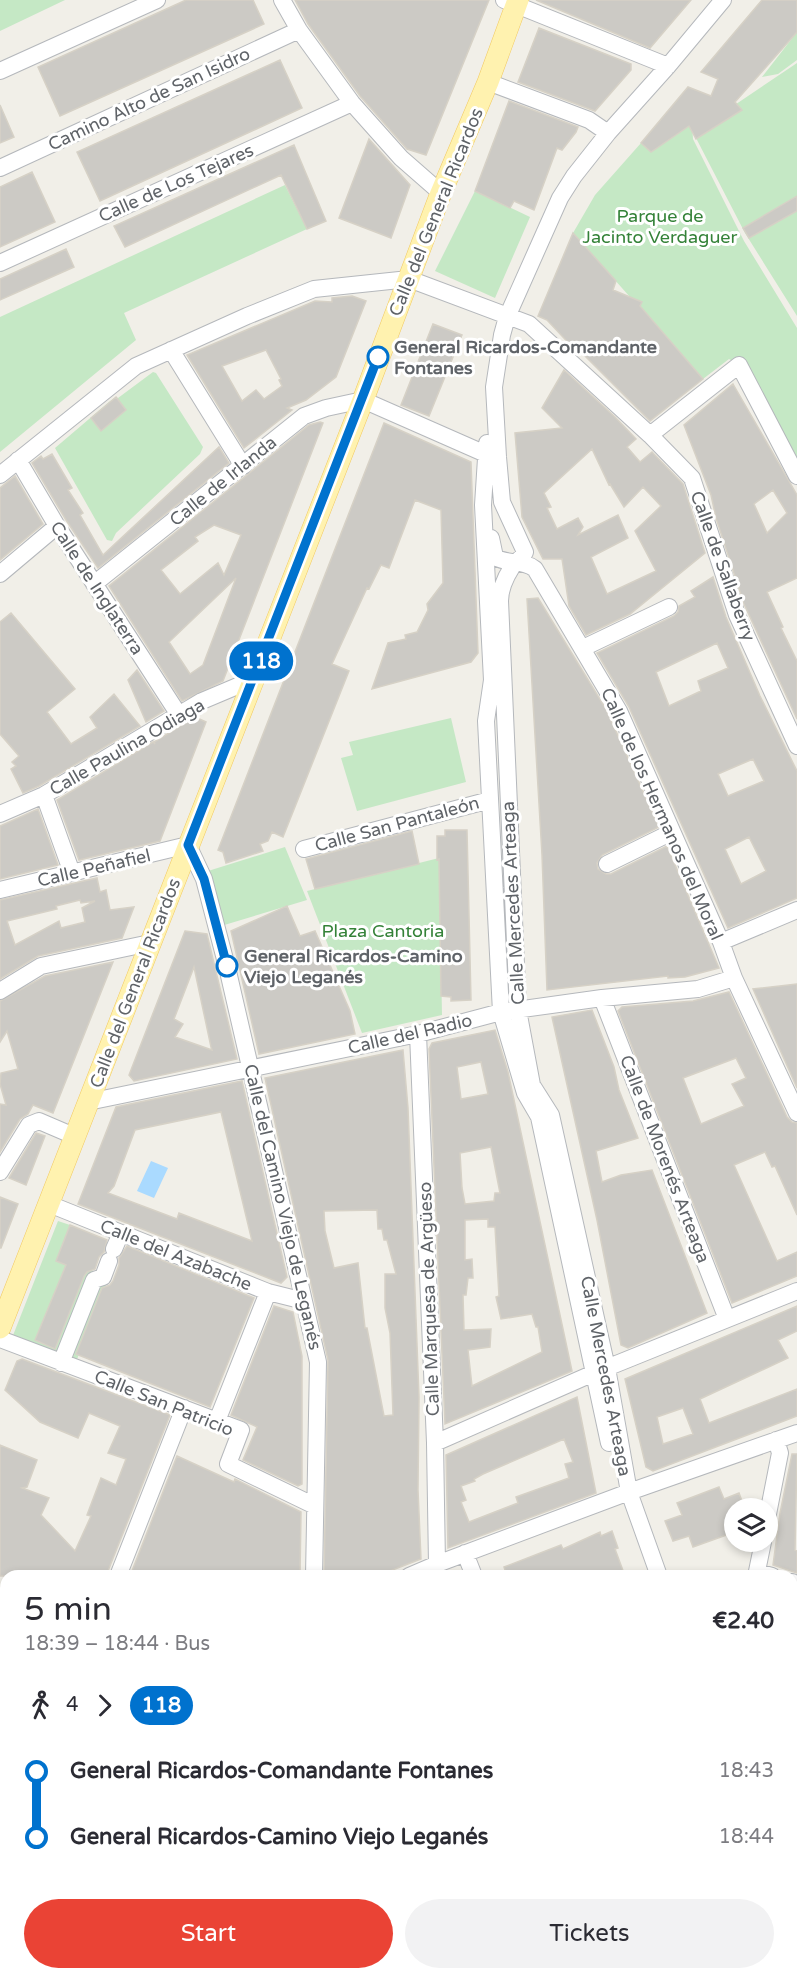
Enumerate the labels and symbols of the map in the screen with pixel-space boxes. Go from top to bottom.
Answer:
street label: Camino Alto de San Isidro [44,42,254,156]
street label: Calle del General Ricardos [384,105,488,319]
street label: Calle de Los Tejares [95,139,257,227]
park label: Parque de Jacinto Verdaguer [583,205,738,248]
place label: General Ricardos-Comandante Fontanes [394,336,657,379]
marker: General Ricardos-Comandante Fontanes [367,346,389,368]
street label: Calle de Irlanda [165,431,281,531]
street label: Calle de Sallaberry [686,488,760,644]
street label: Calle de Inglaterra [46,517,148,659]
line badge: 118 [226,642,296,680]
street label: Calle de los Hermanos del Moral [596,684,728,944]
street label: Calle Paulina Odiaga [45,694,209,800]
street label: Calle San Pantaleón [312,791,482,857]
street label: Calle Mercedes Arteaga [497,801,529,1005]
street label: Calle Peñafiel [35,844,153,892]
street label: Calle del General Ricardos [85,875,185,1091]
park label: Plaza Cantoria [322,920,444,942]
place label: General Ricardos-Camino Viejo Leganés [244,945,463,988]
marker: General Ricardos-Camino Viejo Leganés [216,955,238,977]
street label: Calle del Radio [346,1009,474,1059]
street label: Calle de Morenés Arteaga [615,1052,715,1266]
street label: Calle del Camino Viejo de Leganés [239,1062,327,1352]
street label: Calle Marquesa de Argüeso [414,1181,444,1417]
street label: Calle del Azabache [97,1214,255,1296]
street label: Calle Mercedes Arteaga [576,1274,636,1478]
street label: Calle San Patricio [91,1365,237,1441]

